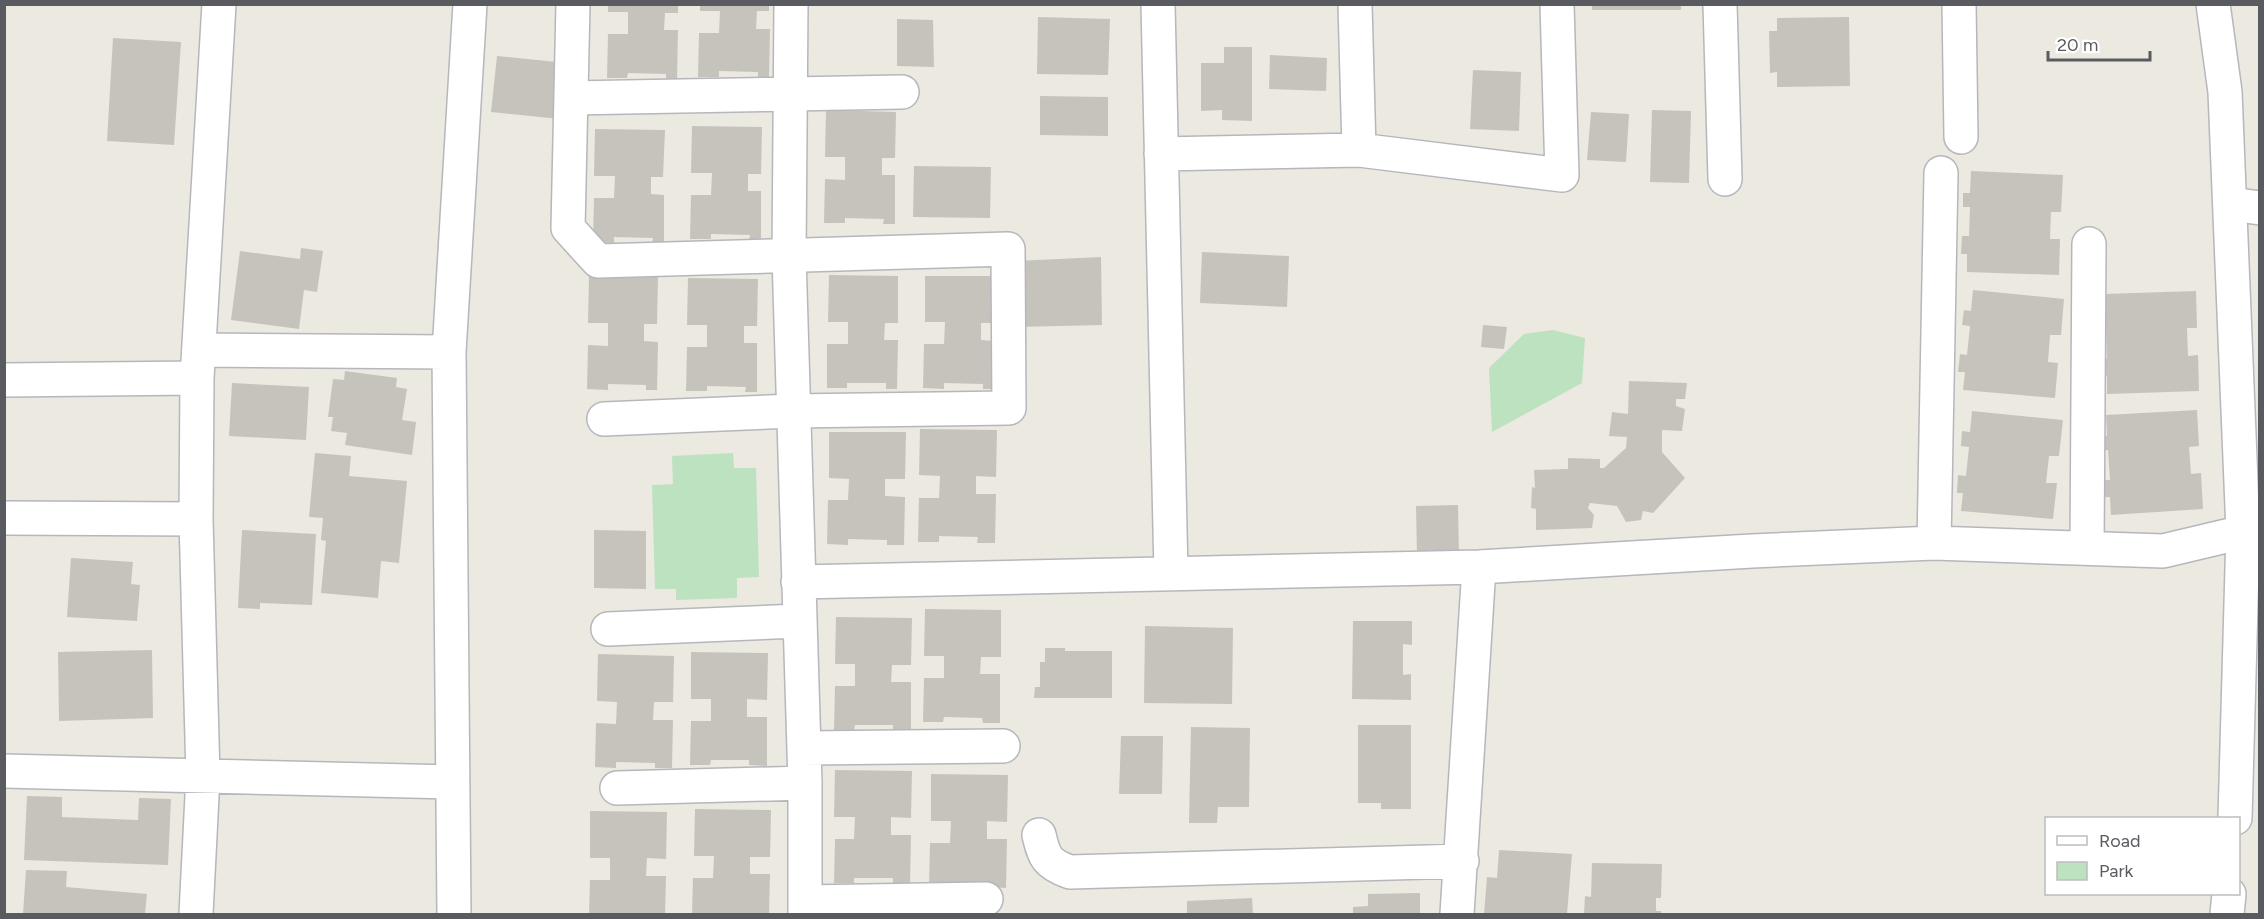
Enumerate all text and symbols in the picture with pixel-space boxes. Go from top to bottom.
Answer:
scale bar [2048,24,2150,62]
text: 20 m [2057,34,2098,56]
legend [2045,817,2240,895]
text: Road [2099,830,2140,852]
text: Park [2099,860,2134,882]

